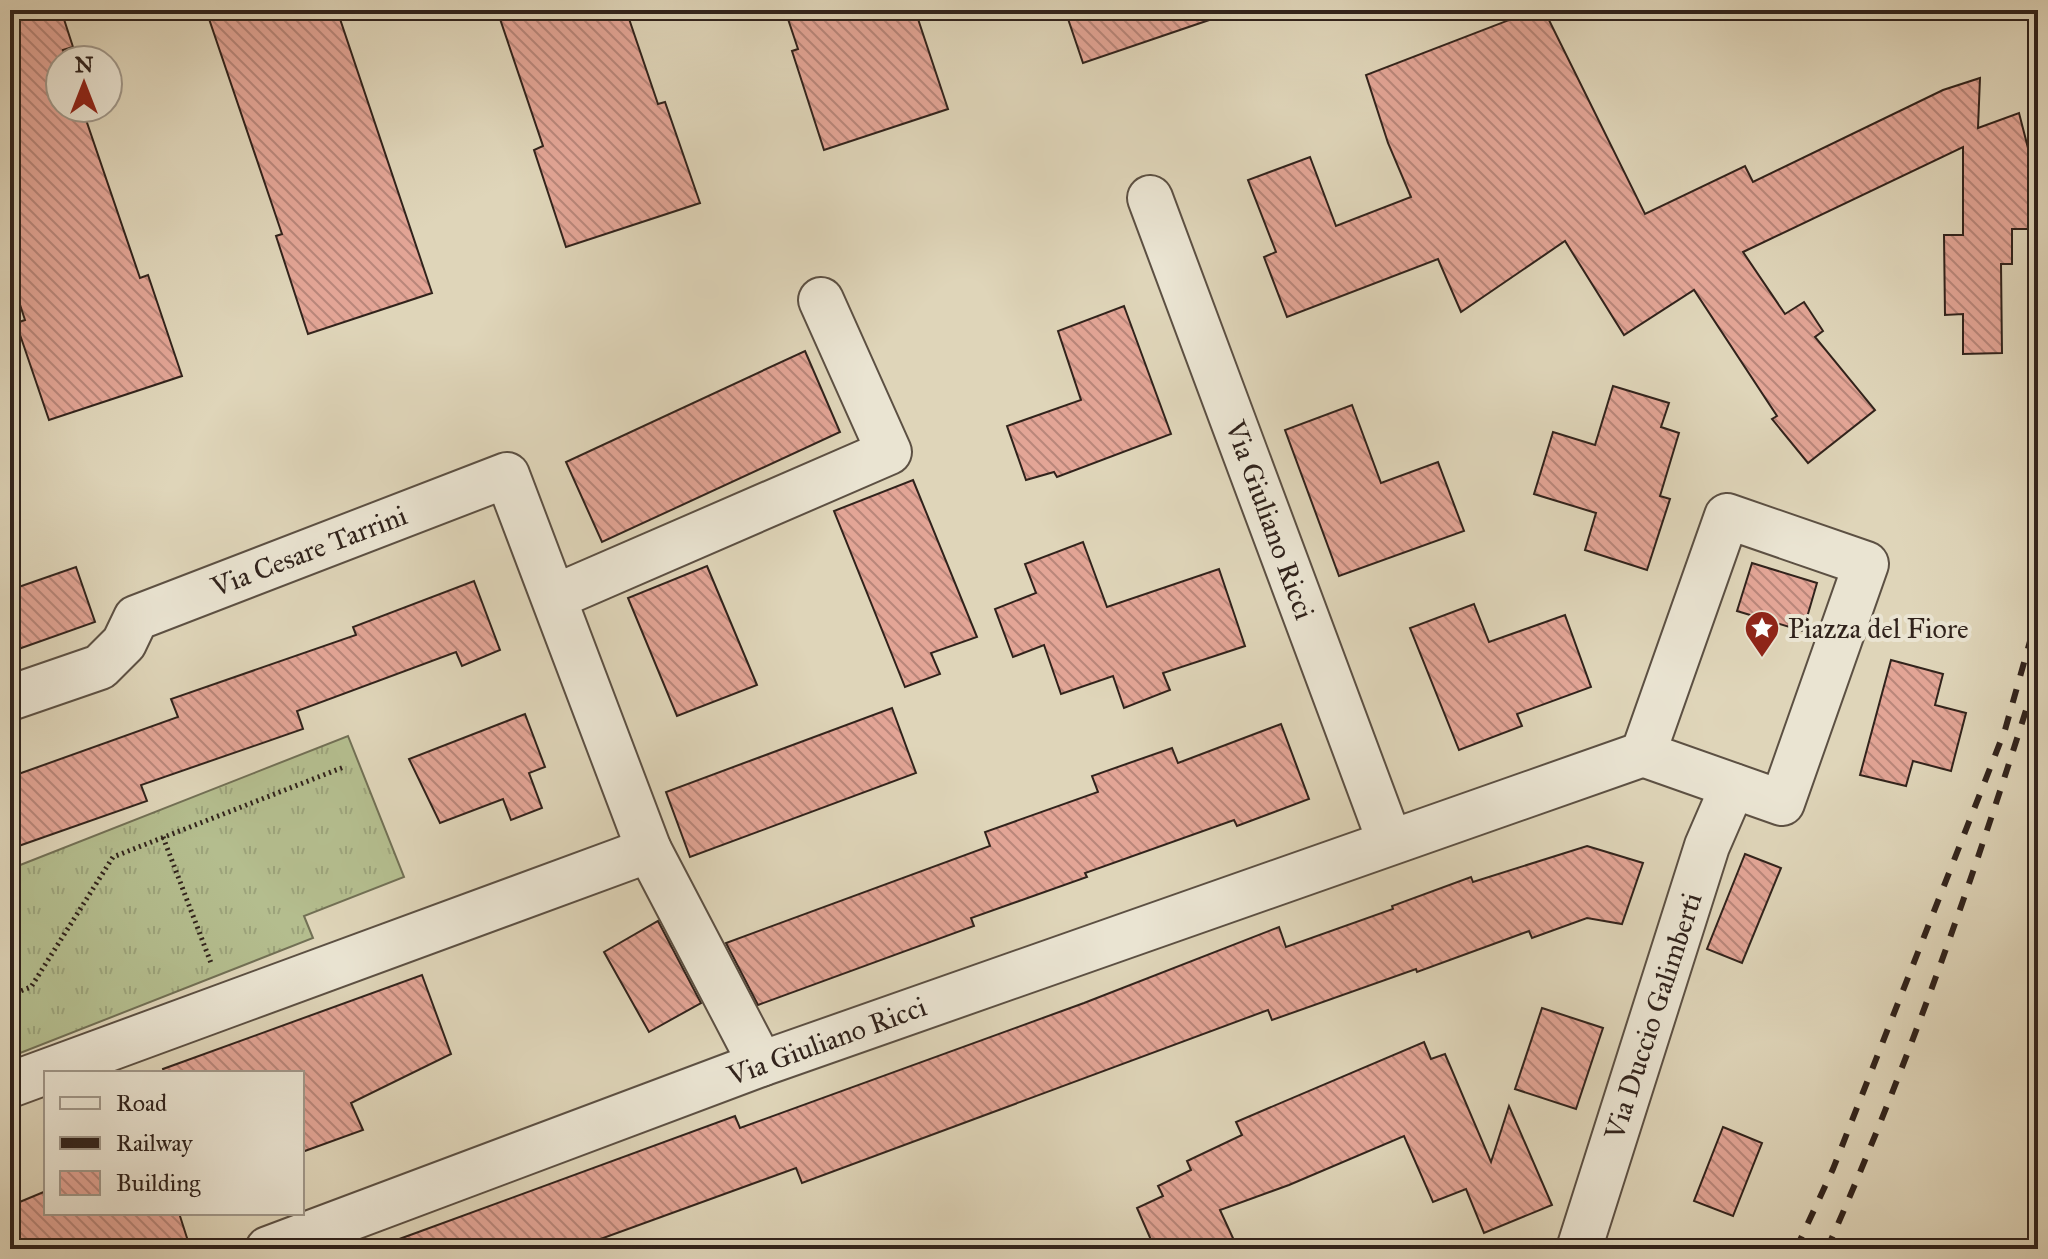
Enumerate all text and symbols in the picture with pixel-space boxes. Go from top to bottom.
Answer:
north arrow [44,44,124,124]
text: N [75,51,94,78]
street label: Via Giuliano Ricci [1217,415,1322,625]
street label: Via Cesare Tarrini [205,498,412,605]
place icon: Piazza del Fiore [1743,609,1781,659]
place label: Piazza del Fiore [1788,611,1969,646]
street label: Via Duccio Galimberti [1596,888,1710,1145]
street label: Via Giuliano Ricci [722,989,932,1094]
legend [44,1071,304,1215]
text: Road [116,1088,167,1118]
text: Railway [116,1128,193,1158]
text: Building [116,1168,201,1198]

